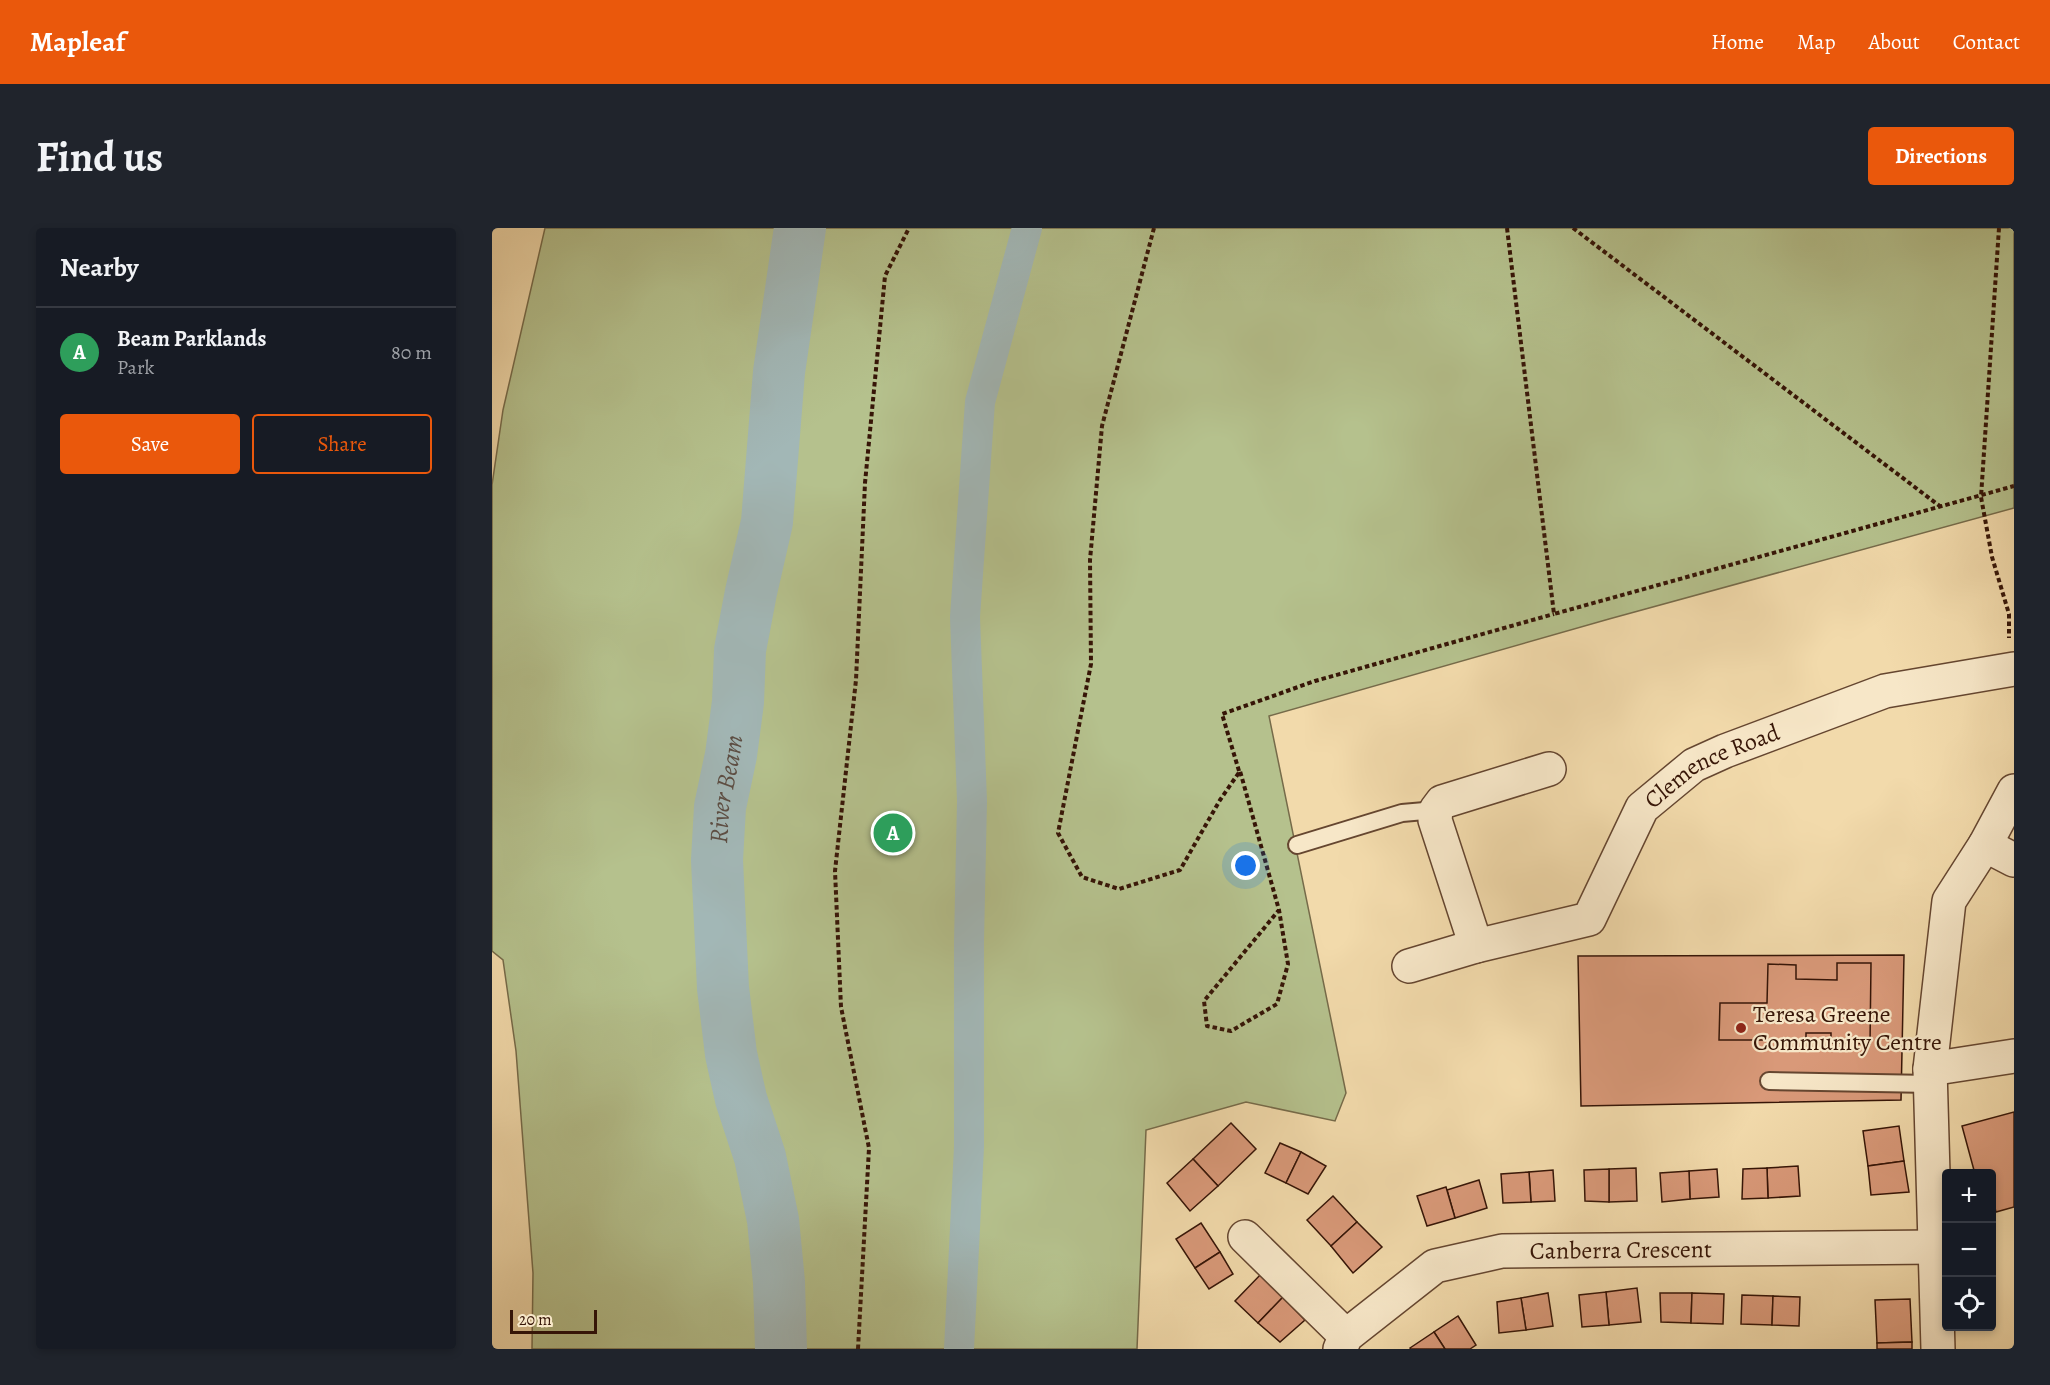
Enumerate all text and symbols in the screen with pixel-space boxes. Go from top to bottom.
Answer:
text: Mapleaf [30,23,125,61]
text: Home [1711,28,1764,56]
text: Map [1797,28,1835,56]
text: About [1868,28,1920,56]
text: Contact [1953,28,2020,56]
button: Directions [1868,127,2014,185]
text: Find us [36,128,163,185]
text: Nearby [60,250,139,285]
text: Beam Parklands [117,324,266,354]
text: A [73,339,86,366]
text: 80 m [391,339,432,366]
text: Park [117,354,155,381]
button: Save [60,414,240,474]
button: Share [252,414,432,474]
street label: Clemence Road [1638,716,1784,816]
water label: River Beam [701,732,752,845]
pin: A [874,810,912,856]
your location [1231,851,1260,880]
place label: Teresa Greene Community Centre [1753,998,1942,1058]
marker: Teresa Greene Community Centre [1734,1021,1748,1035]
map controls [1942,1169,1996,1331]
button: + [1942,1169,1996,1223]
button: − [1942,1223,1996,1277]
street label: Canberra Crescent [1530,1233,1712,1267]
button: locate [1942,1277,1996,1331]
scale bar [510,1307,597,1334]
text: 20 m [519,1309,552,1331]

